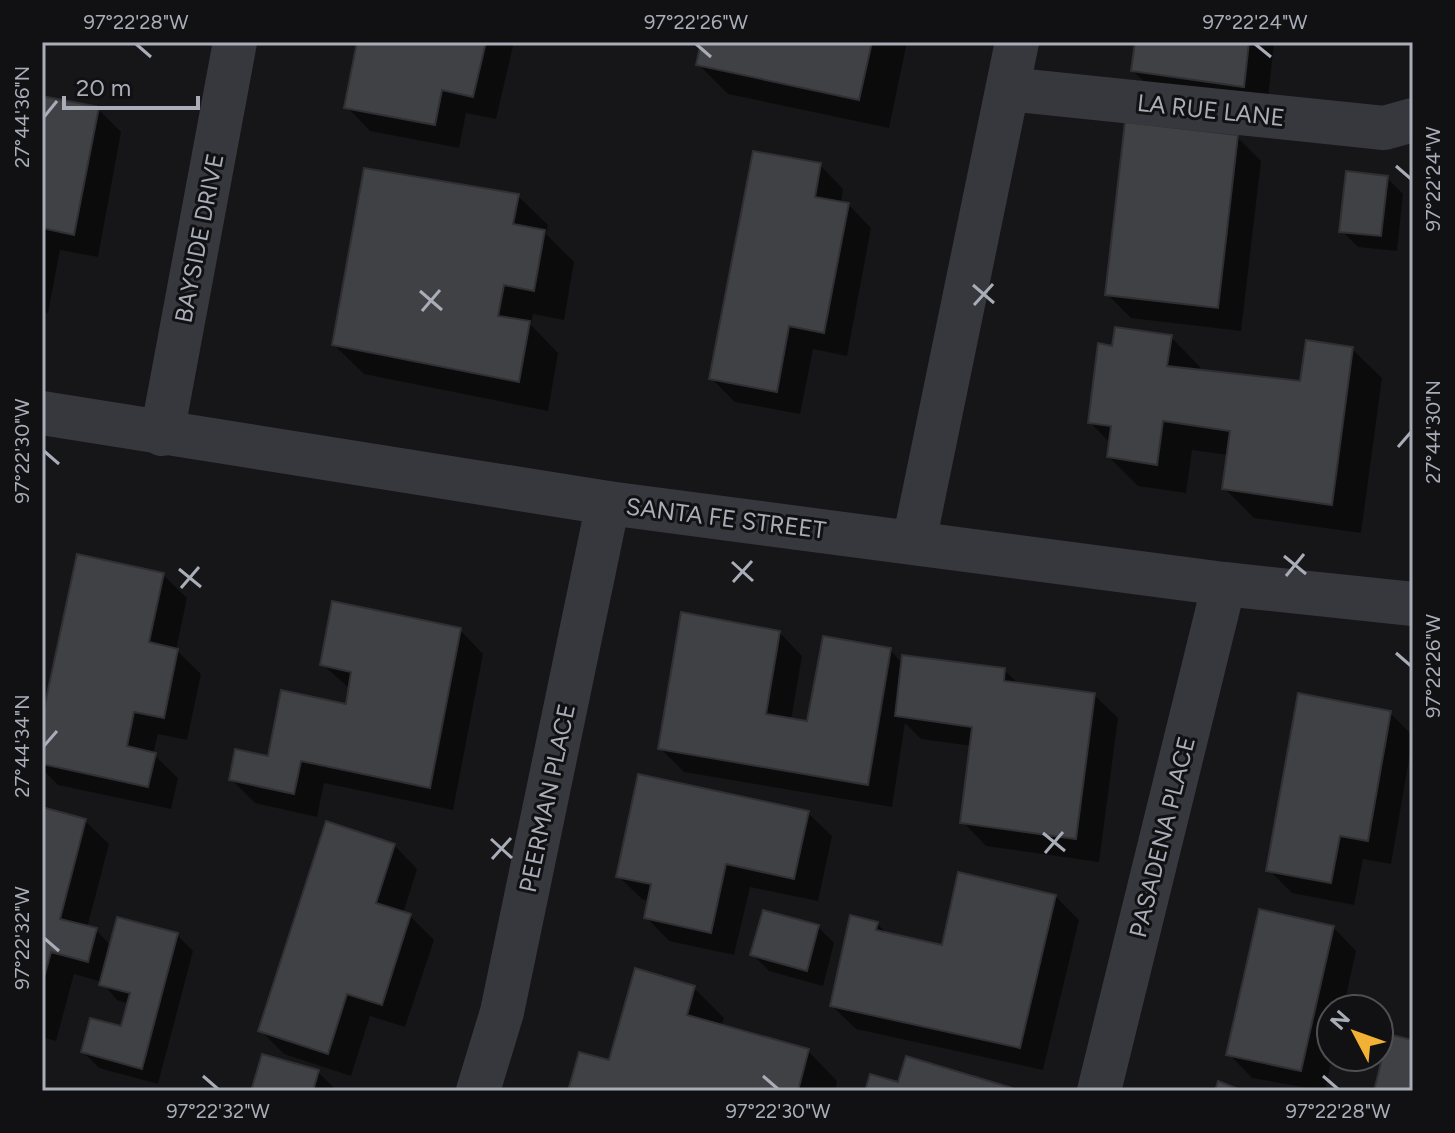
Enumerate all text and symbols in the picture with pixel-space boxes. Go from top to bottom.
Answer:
text: 97°22'28"W [84,10,188,34]
text: 97°22'26"W [644,10,748,34]
text: 97°22'24"W [1203,10,1308,34]
scale bar [64,60,198,110]
text: 27°44'36"N [10,66,34,168]
text: 20 m [76,73,131,102]
street label: LA RUE LANE [1136,88,1286,132]
text: 97°22'24"W [1421,127,1445,232]
street label: BAYSIDE DRIVE [168,151,230,325]
text: 27°44'30"N [1421,380,1445,484]
text: 97°22'30"W [10,398,34,504]
street label: SANTA FE STREET [624,491,828,545]
text: 97°22'26"W [1421,614,1445,718]
text: 27°44'34"N [10,694,34,798]
street label: PEERMAN PLACE [513,701,581,895]
street label: PASADENA PLACE [1123,733,1201,941]
text: 97°22'32"W [10,886,34,990]
north arrow [1315,993,1395,1073]
text: N [1325,1005,1356,1035]
text: 97°22'32"W [166,1099,270,1123]
text: 97°22'30"W [725,1099,831,1123]
text: 97°22'28"W [1286,1099,1390,1123]

